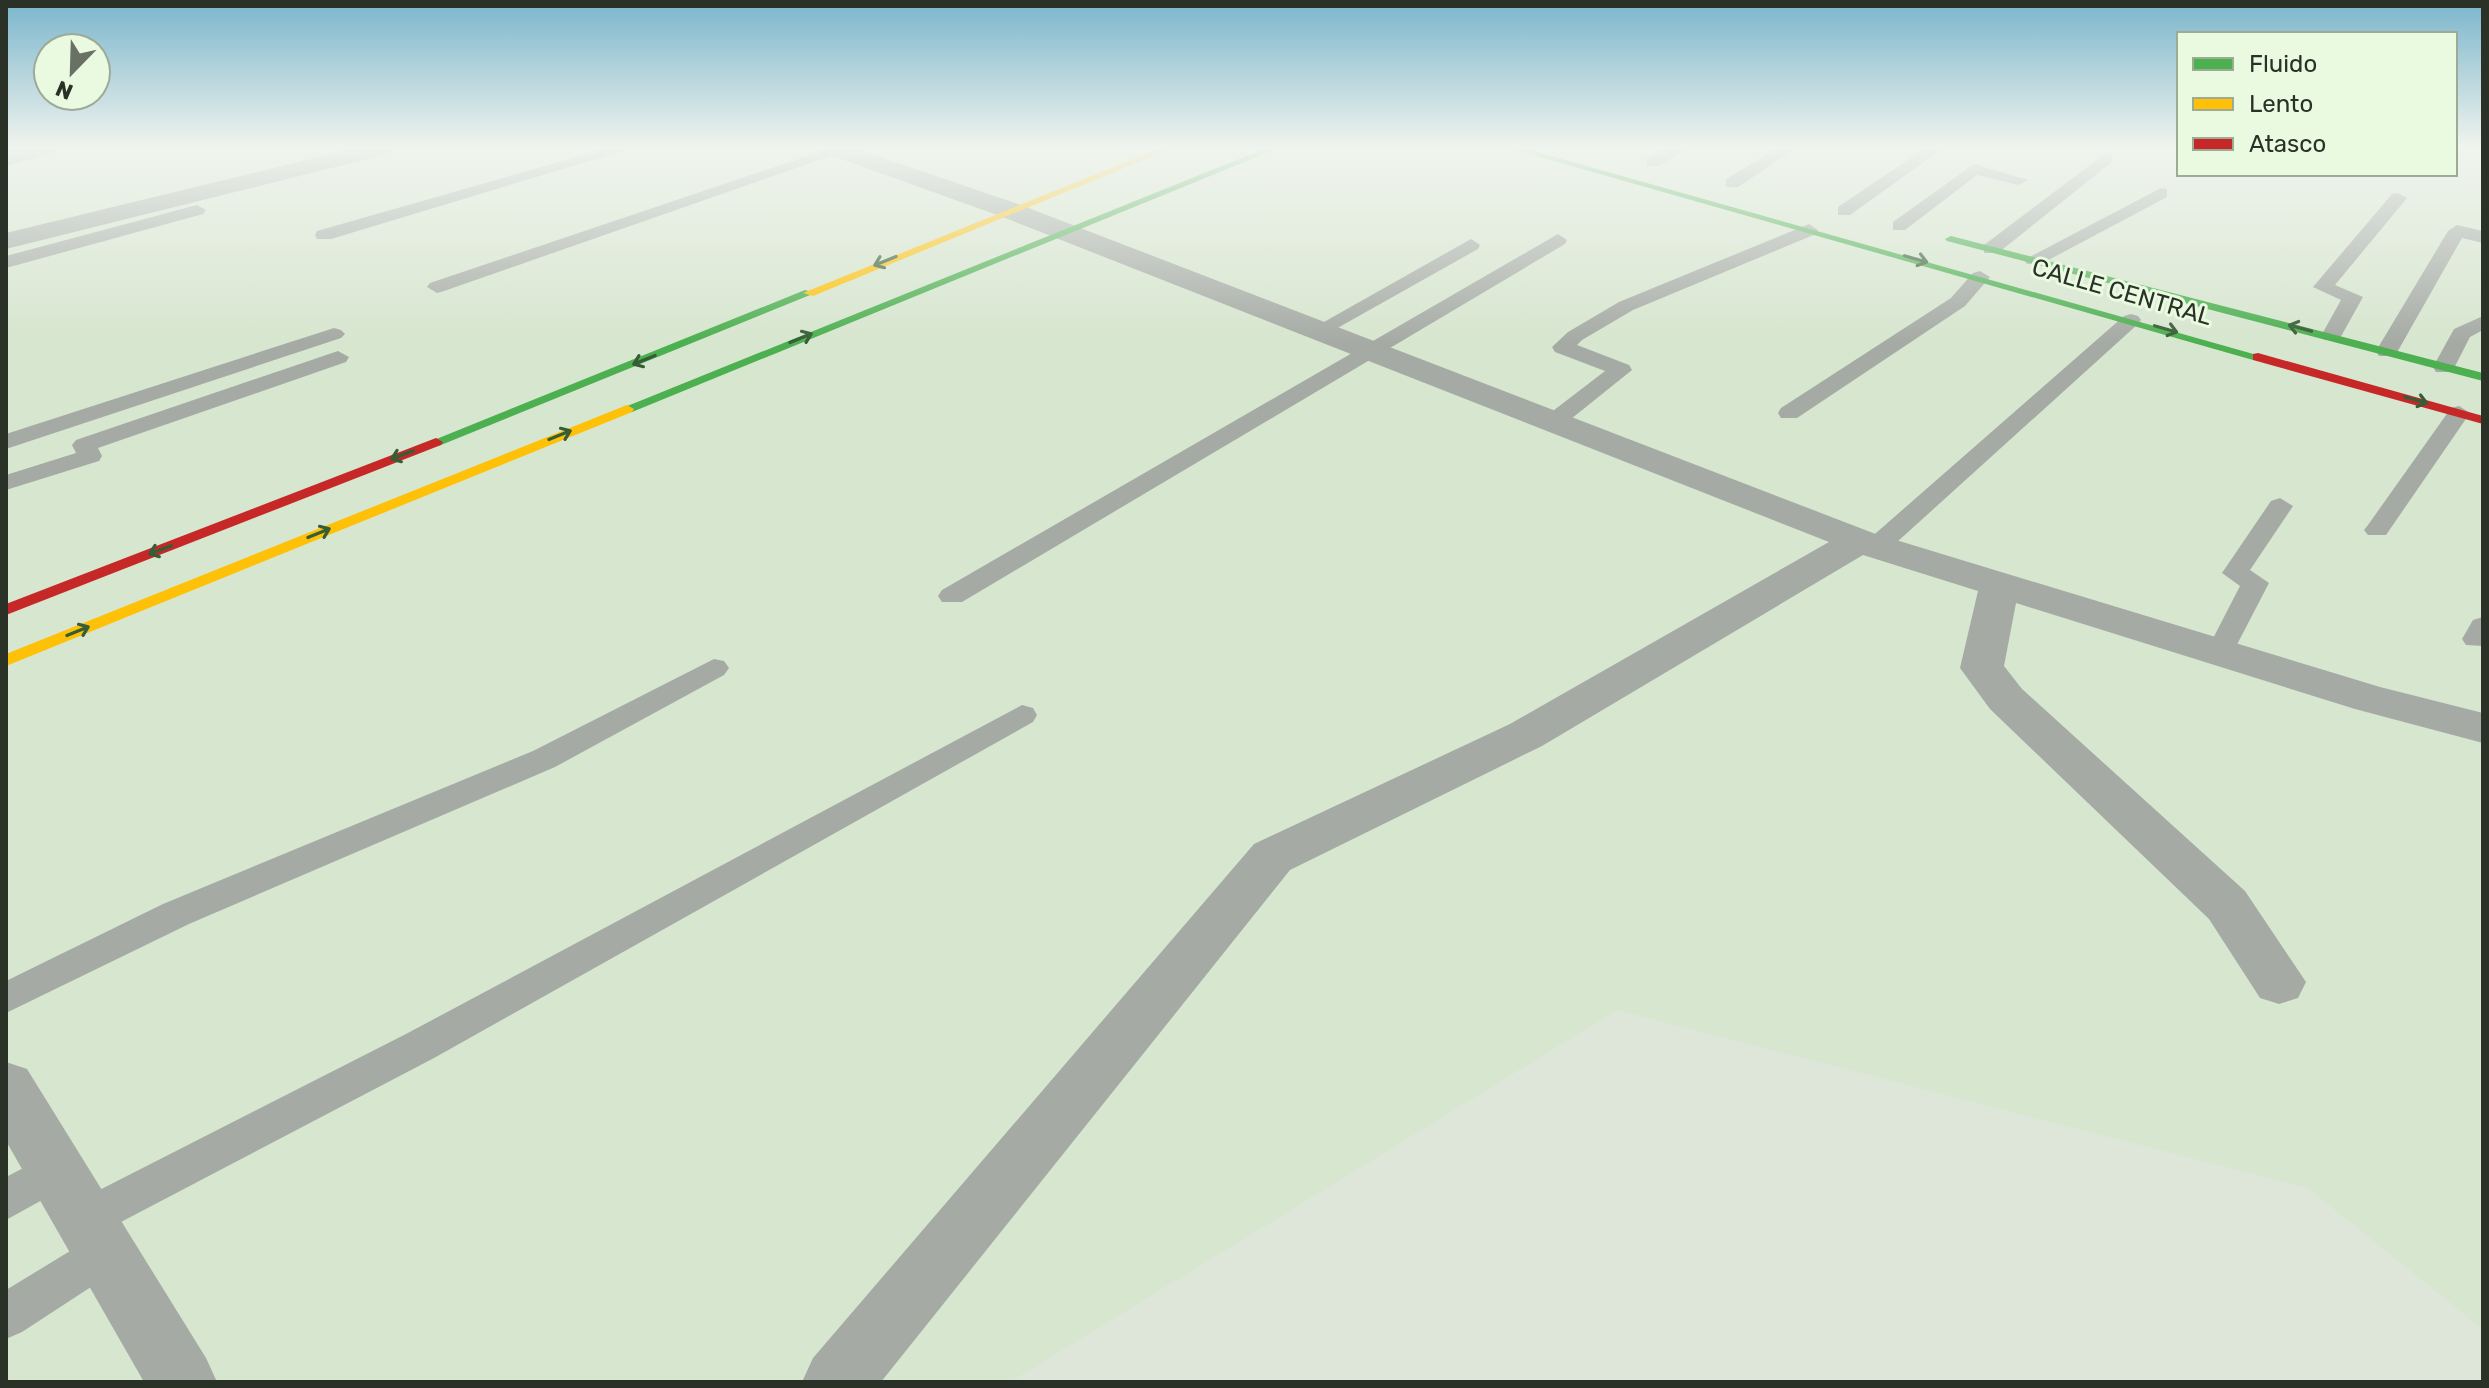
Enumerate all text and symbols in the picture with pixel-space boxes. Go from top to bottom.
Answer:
north arrow [32,32,112,112]
legend [2177,32,2457,176]
text: Fluido [2249,50,2317,78]
text: N [52,74,77,105]
text: Lento [2249,90,2313,118]
text: Atasco [2249,130,2326,158]
one-way arrow [1902,253,1928,268]
street label: CALLE CENTRAL [2029,253,2216,331]
one-way arrow [873,255,898,269]
one-way arrow [2287,319,2313,334]
one-way arrow [2153,323,2179,338]
one-way arrow [788,330,813,344]
one-way arrow [632,353,657,368]
one-way arrow [2403,394,2429,409]
one-way arrow [547,427,572,442]
one-way arrow [390,449,415,463]
one-way arrow [306,525,331,539]
one-way arrow [148,544,173,558]
one-way arrow [65,622,90,637]

